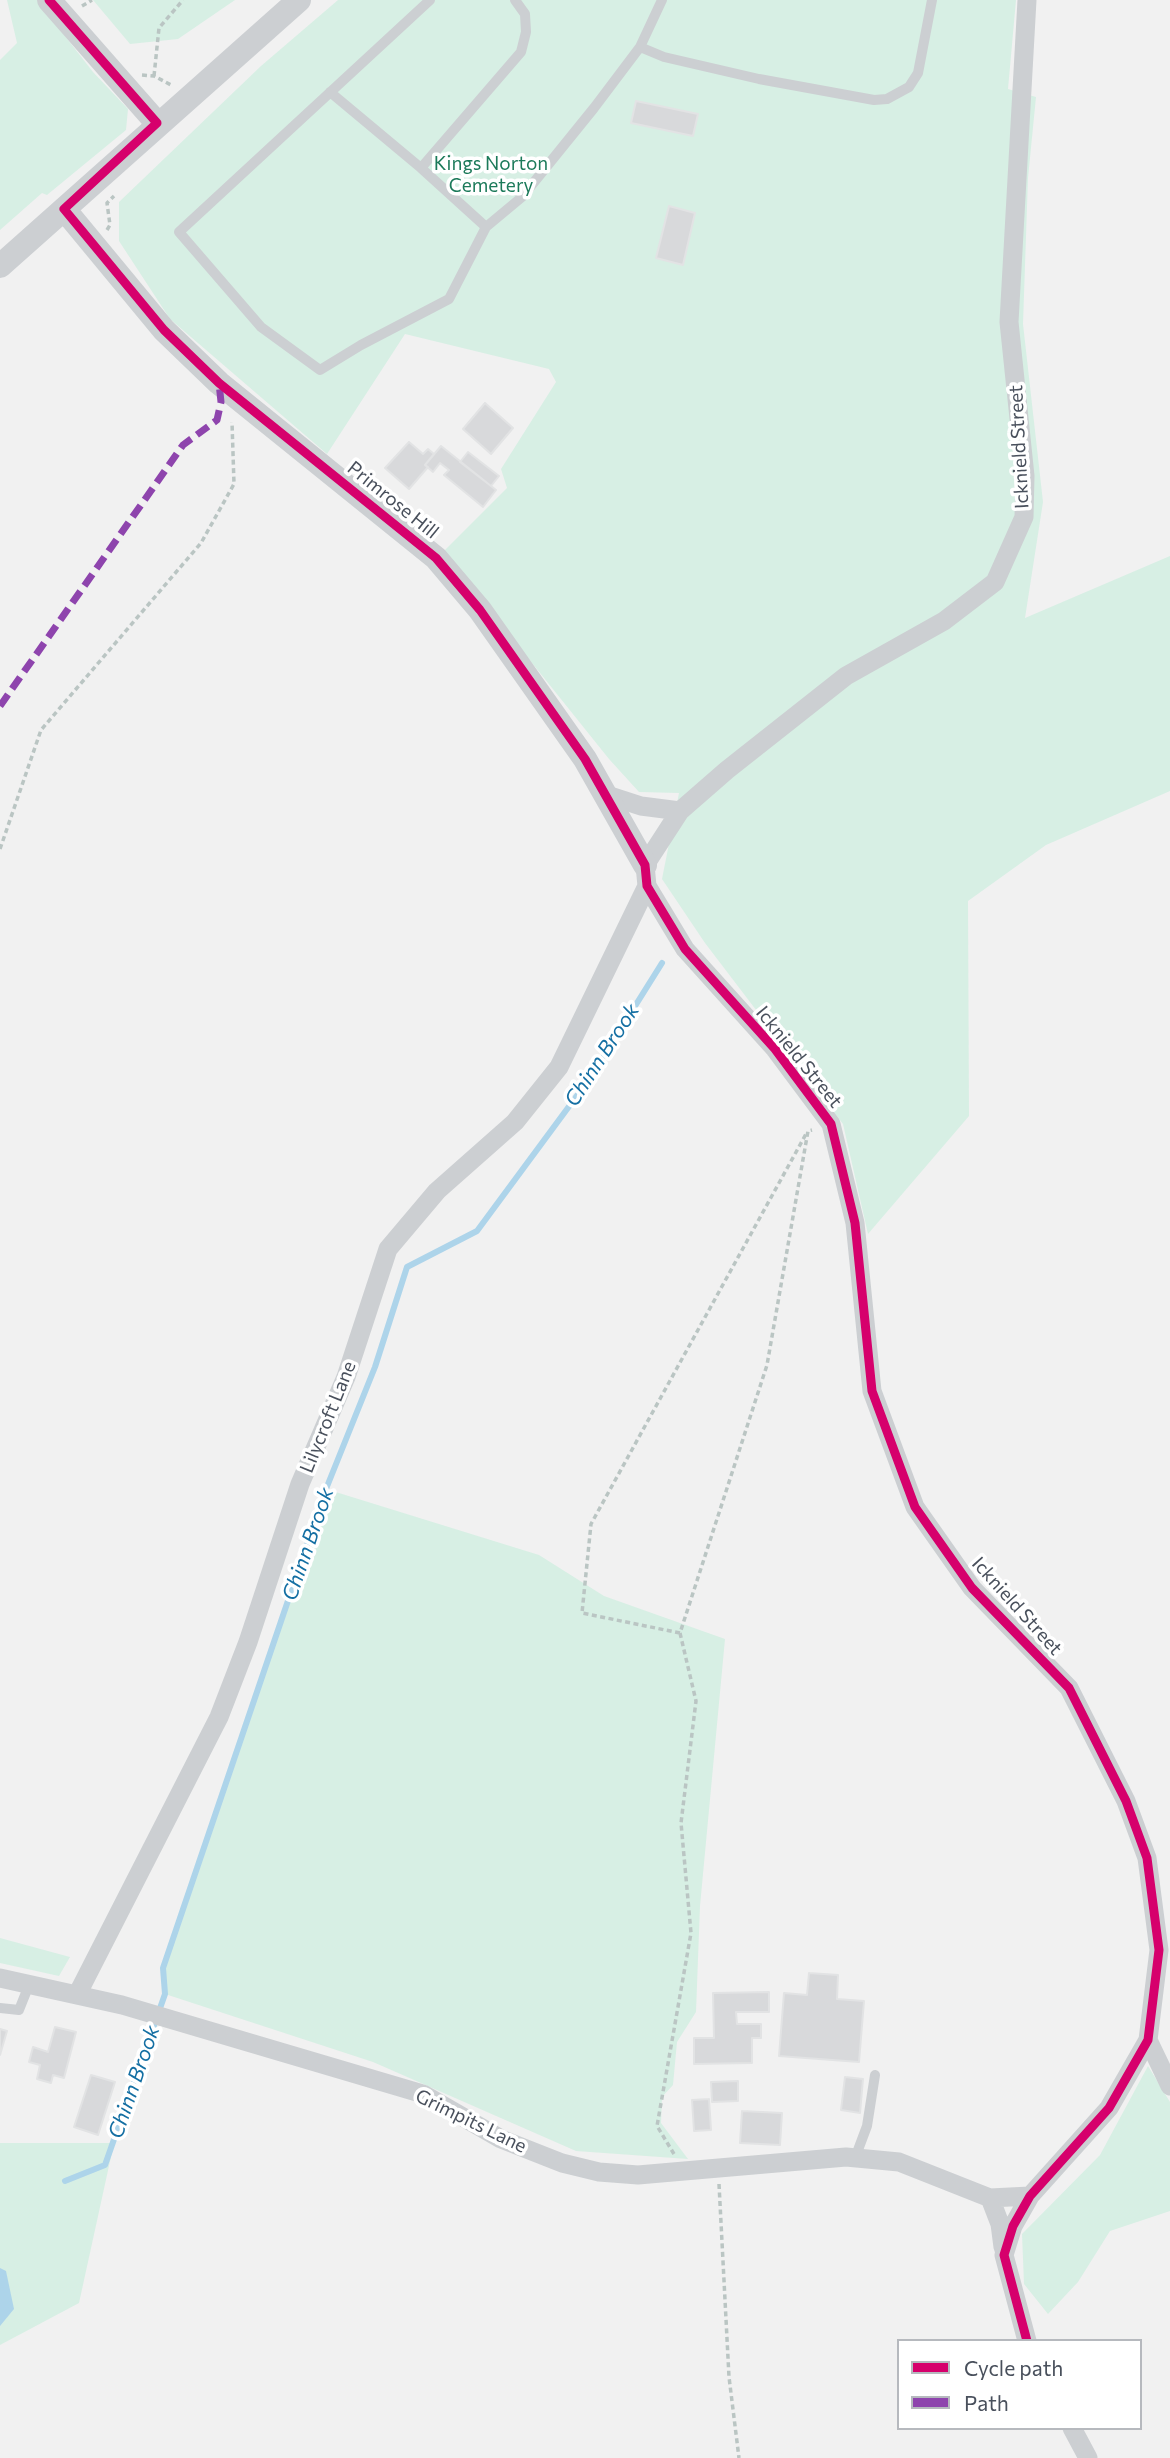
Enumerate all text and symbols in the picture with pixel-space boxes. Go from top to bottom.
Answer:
park label: Kings Norton Cemetery [434,153,548,197]
street label: Icknield Street [1004,385,1034,509]
street label: Primrose Hill [343,456,443,544]
water label: Chinn Brook [559,999,645,1111]
street label: Icknield Street [751,1002,847,1112]
street label: Lilycroft Lane [295,1358,361,1476]
water label: Chinn Brook [277,1484,339,1604]
street label: Icknield Street [967,1552,1067,1660]
water label: Chinn Brook [103,2022,165,2142]
street label: Grimpits Lane [412,2084,530,2158]
legend [897,2339,1142,2430]
text: Cycle path [964,2355,1063,2380]
text: Path [964,2390,1009,2415]

